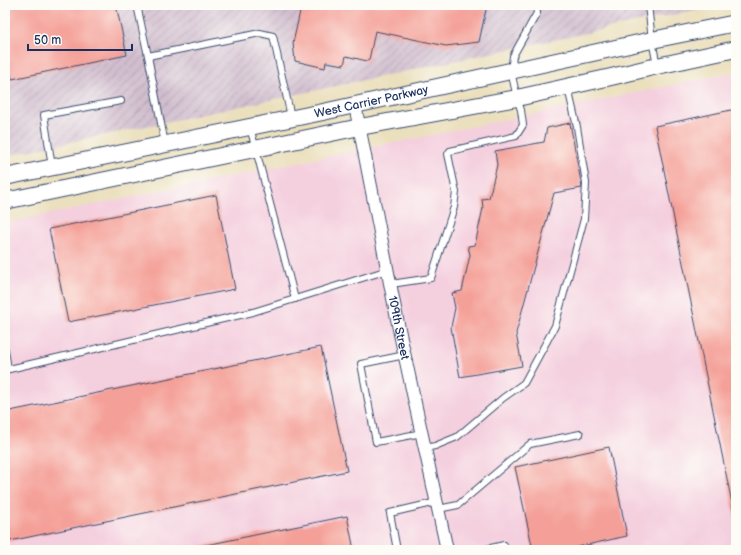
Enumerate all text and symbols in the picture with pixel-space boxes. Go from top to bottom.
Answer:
scale bar [28,26,132,52]
text: 50 m [34,33,61,48]
street label: West Carrier Parkway [313,82,430,122]
street label: 109th Street [385,295,412,362]

